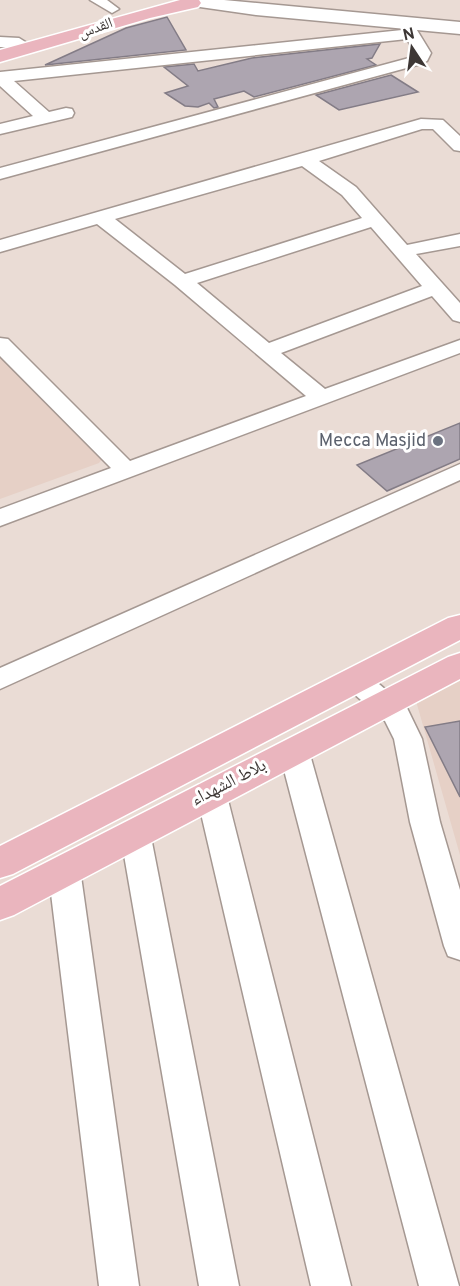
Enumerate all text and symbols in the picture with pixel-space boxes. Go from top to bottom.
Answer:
street label: القدس [76,14,116,44]
north arrow [382,18,442,78]
text: N [401,24,417,46]
place label: Mecca Masjid [319,430,426,453]
marker: Mecca Masjid [431,434,445,448]
street label: بلاط الشهداء [187,754,271,812]

